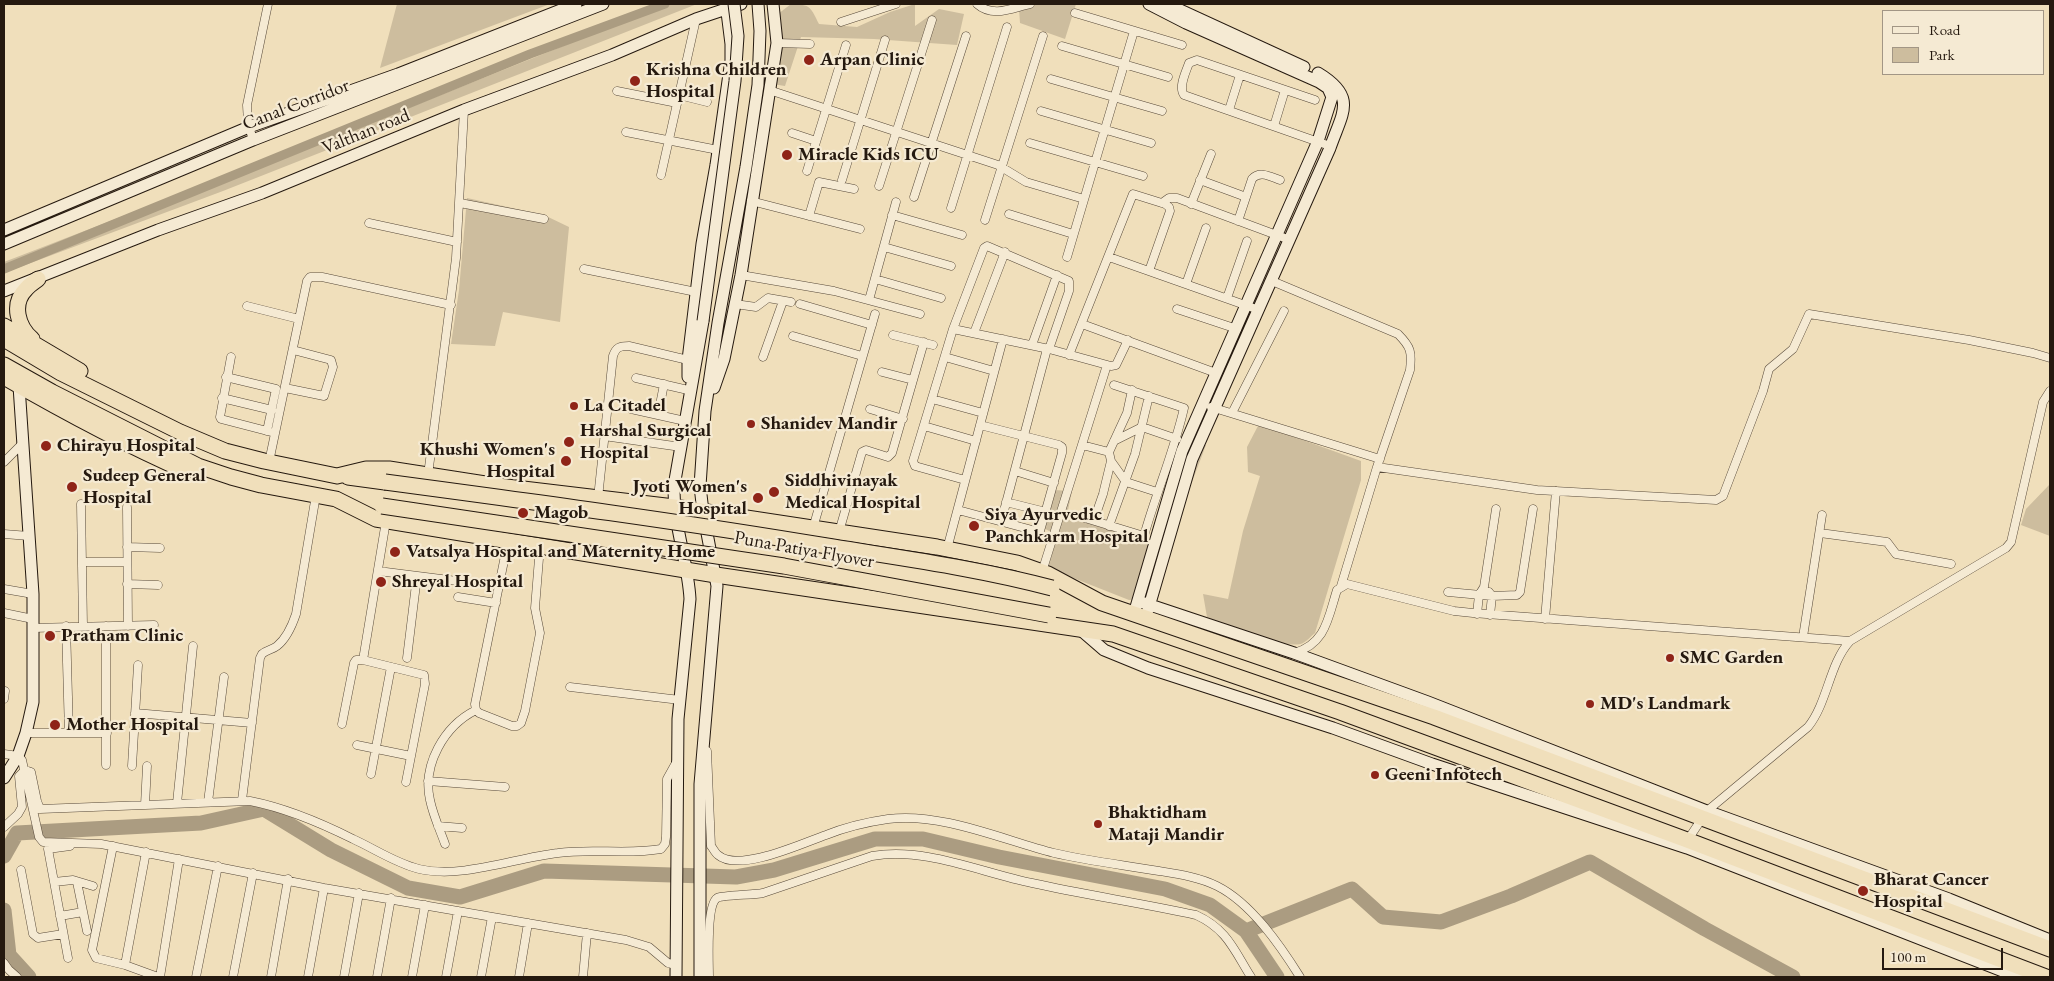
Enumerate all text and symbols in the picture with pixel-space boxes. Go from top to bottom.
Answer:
legend [1882,10,2044,75]
text: Road [1929,20,1960,39]
text: Park [1929,45,1955,64]
place label: Arpan Clinic [820,49,924,71]
marker: Arpan Clinic [802,53,816,67]
place label: Krishna Children Hospital [646,59,787,103]
street label: Canal Corridor [239,74,353,136]
marker: Krishna Children Hospital [628,74,642,88]
street label: Valthan road [319,104,413,160]
place label: Miracle Kids ICU [798,144,939,166]
marker: Miracle Kids ICU [780,148,794,162]
place label: La Citadel [584,395,666,417]
marker: La Citadel [568,400,580,412]
place label: Shanidev Mandir [761,413,897,435]
marker: Shanidev Mandir [745,418,757,430]
place label: Harshal Surgical Hospital [580,420,711,464]
place label: Chirayu Hospital [57,435,195,457]
marker: Harshal Surgical Hospital [562,435,576,449]
marker: Chirayu Hospital [39,439,53,453]
place label: Khushi Women's Hospital [420,439,555,483]
marker: Khushi Women's Hospital [559,454,573,468]
place label: Sudeep General Hospital [83,465,206,509]
place label: Siddhivinayak Medical Hospital [785,470,920,514]
place label: Jyoti Women's Hospital [632,476,747,520]
marker: Sudeep General Hospital [65,480,79,494]
marker: Siddhivinayak Medical Hospital [767,485,781,499]
marker: Jyoti Women's Hospital [751,491,765,505]
place label: Magob [534,502,588,524]
place label: Siya Ayurvedic Panchkarm Hospital [985,504,1148,548]
marker: Magob [516,506,530,520]
marker: Siya Ayurvedic Panchkarm Hospital [967,519,981,533]
street label: Puna Patiya Flyover [732,526,876,574]
place label: Vatsalya Hospital and Maternity Home [406,541,715,563]
marker: Vatsalya Hospital and Maternity Home [388,545,402,559]
place label: Shreyal Hospital [392,571,523,593]
marker: Shreyal Hospital [374,575,388,589]
place label: Pratham Clinic [61,625,183,647]
marker: Pratham Clinic [43,629,57,643]
place label: SMC Garden [1680,647,1783,669]
marker: SMC Garden [1664,652,1676,664]
place label: MD's Landmark [1600,693,1730,715]
marker: MD's Landmark [1584,698,1596,710]
place label: Mother Hospital [66,714,199,736]
marker: Mother Hospital [48,718,62,732]
place label: Geeni Infotech [1385,764,1502,786]
marker: Geeni Infotech [1369,769,1381,781]
place label: Bhaktidham Mataji Mandir [1108,802,1224,846]
marker: Bhaktidham Mataji Mandir [1092,818,1104,830]
place label: Bharat Cancer Hospital [1874,869,1988,913]
marker: Bharat Cancer Hospital [1856,884,1870,898]
scale bar [1884,938,2005,970]
text: 100 m [1890,947,1926,966]

